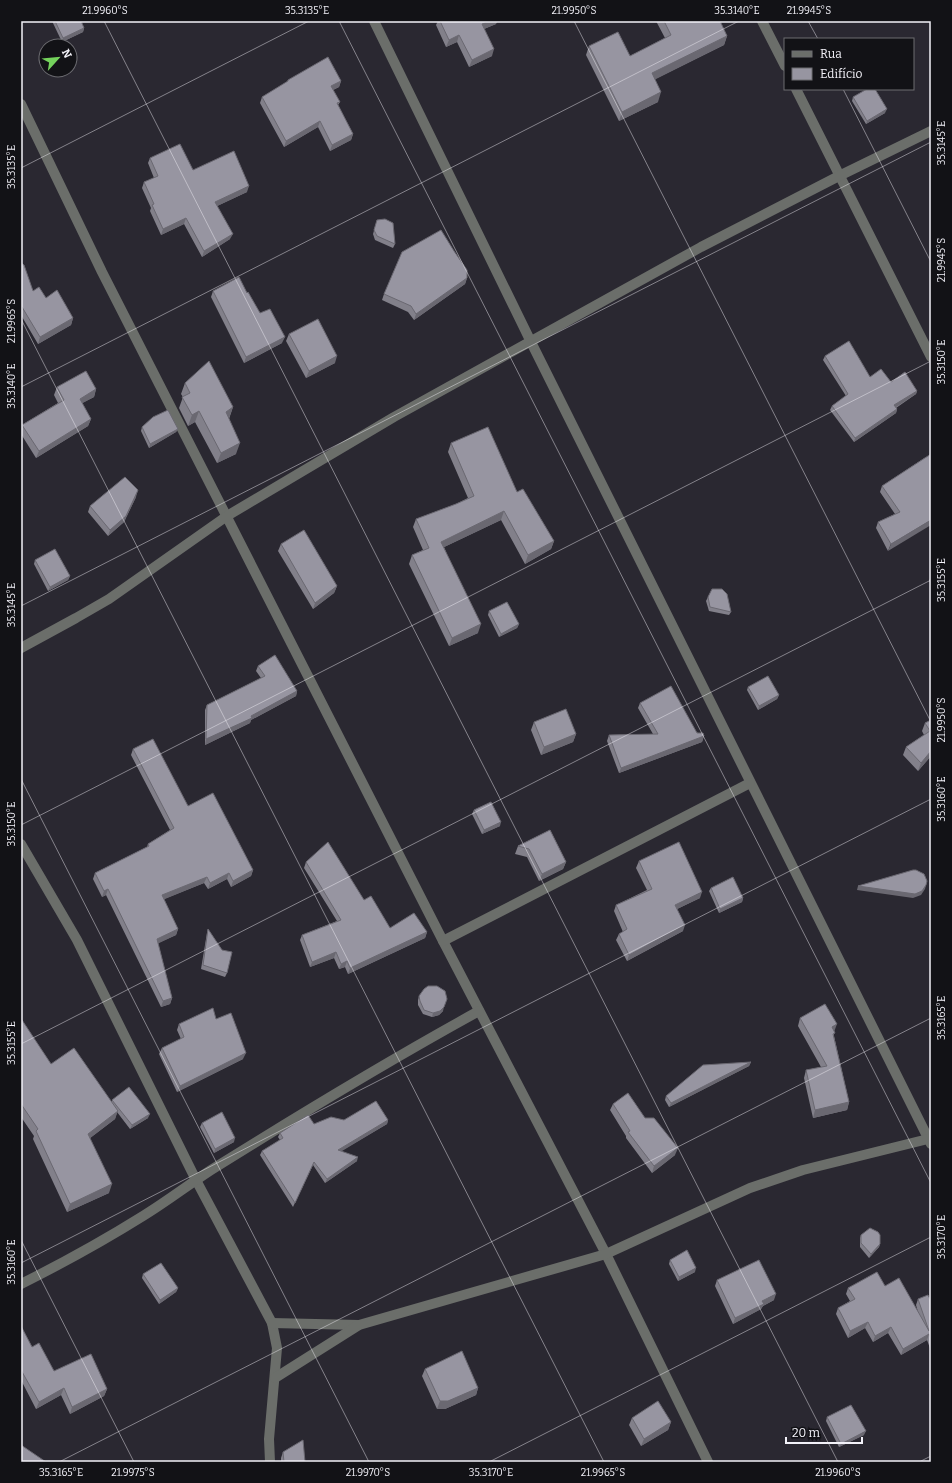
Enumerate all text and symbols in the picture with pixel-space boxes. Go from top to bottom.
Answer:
text: 21.9960°S [82,5,128,17]
text: 35.3135°E [285,5,329,17]
text: 21.9950°S [551,5,597,17]
text: 35.3140°E [714,5,760,17]
text: 21.9945°S [787,5,831,17]
north arrow [38,38,78,78]
legend [784,38,914,90]
text: N [59,47,74,61]
text: Rua [820,47,842,61]
text: Edifício [820,67,862,81]
text: 35.3145°E [936,121,948,165]
text: 35.3135°E [6,145,18,189]
text: 21.9945°S [936,238,948,282]
text: 21.9965°S [6,299,18,343]
text: 35.3150°E [936,340,948,384]
text: 35.3140°E [6,363,18,409]
text: 35.3155°E [936,558,948,602]
text: 35.3145°E [6,583,18,627]
text: 21.9950°S [936,697,948,743]
text: 35.3160°E [936,776,948,822]
text: 35.3150°E [6,802,18,846]
text: 35.3165°E [936,996,948,1040]
text: 35.3155°E [6,1021,18,1065]
text: 35.3170°E [936,1215,948,1259]
text: 35.3160°E [6,1239,18,1285]
scale bar [786,1419,862,1445]
text: 20 m [792,1426,821,1440]
text: 35.3165°E [39,1467,83,1479]
text: 21.9975°S [111,1467,155,1479]
text: 21.9970°S [346,1467,390,1479]
text: 35.3170°E [469,1467,513,1479]
text: 21.9965°S [581,1467,625,1479]
text: 21.9960°S [815,1467,861,1479]

